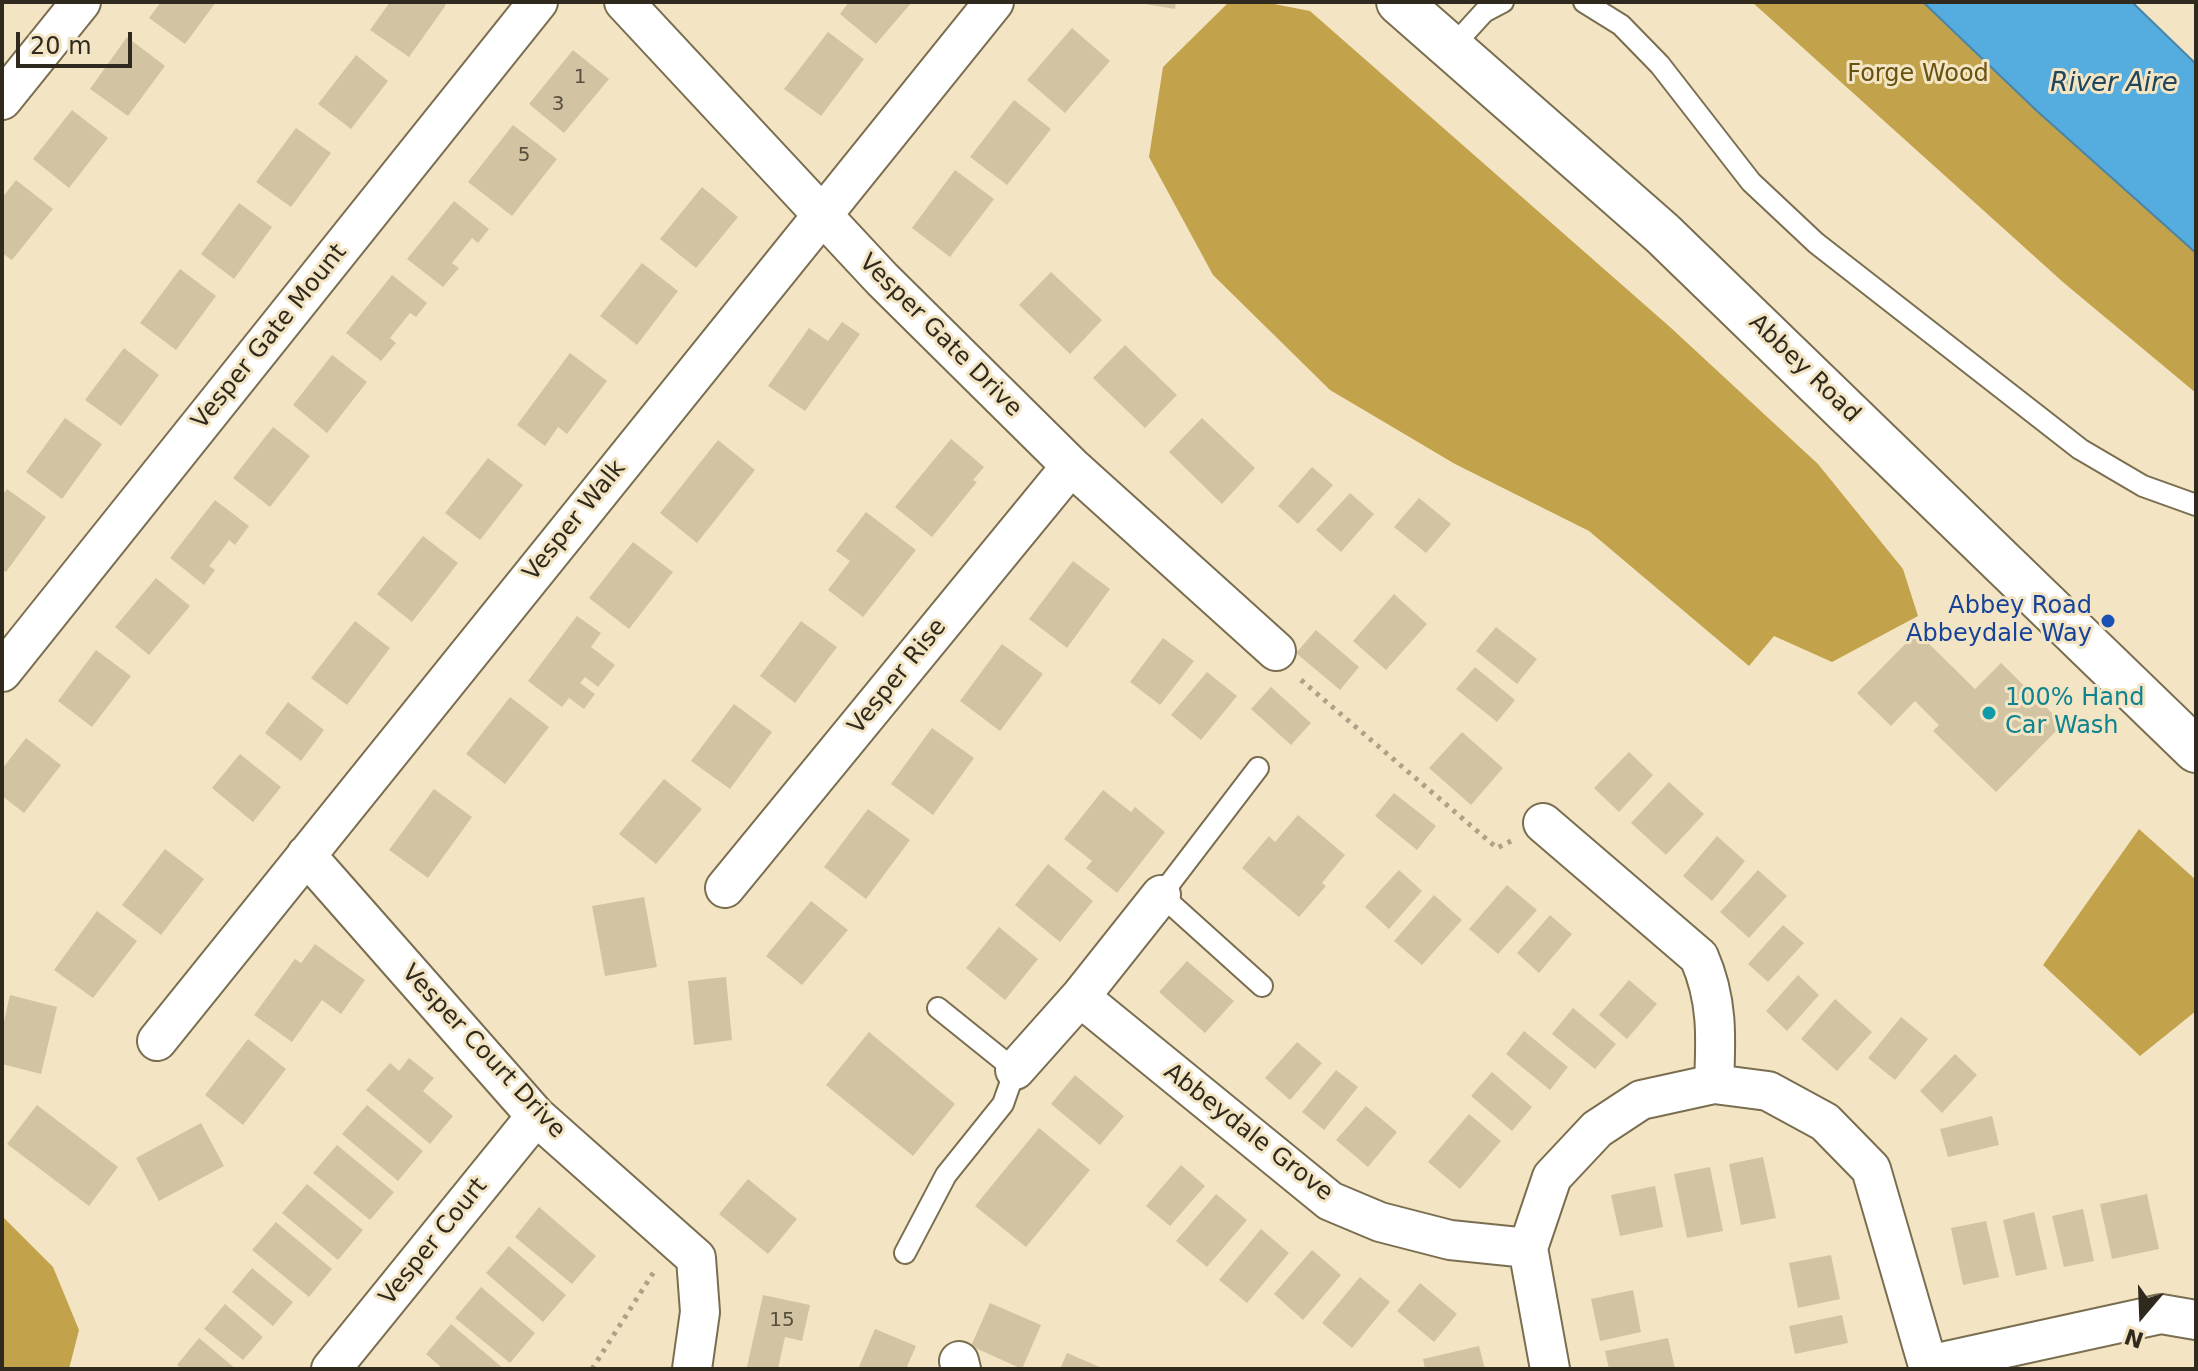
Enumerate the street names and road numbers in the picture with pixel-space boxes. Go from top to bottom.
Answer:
street label: Vesper Gate Mount [187,239,353,435]
street label: Vesper Gate Drive [853,249,1027,423]
street label: Abbey Road [1742,309,1866,429]
street label: Vesper Walk [518,455,632,587]
street label: Vesper Rise [843,614,953,740]
street label: Vesper Court Drive [395,959,571,1145]
street label: Abbeydale Grove [1158,1058,1338,1208]
street label: Vesper Court [374,1173,494,1311]

